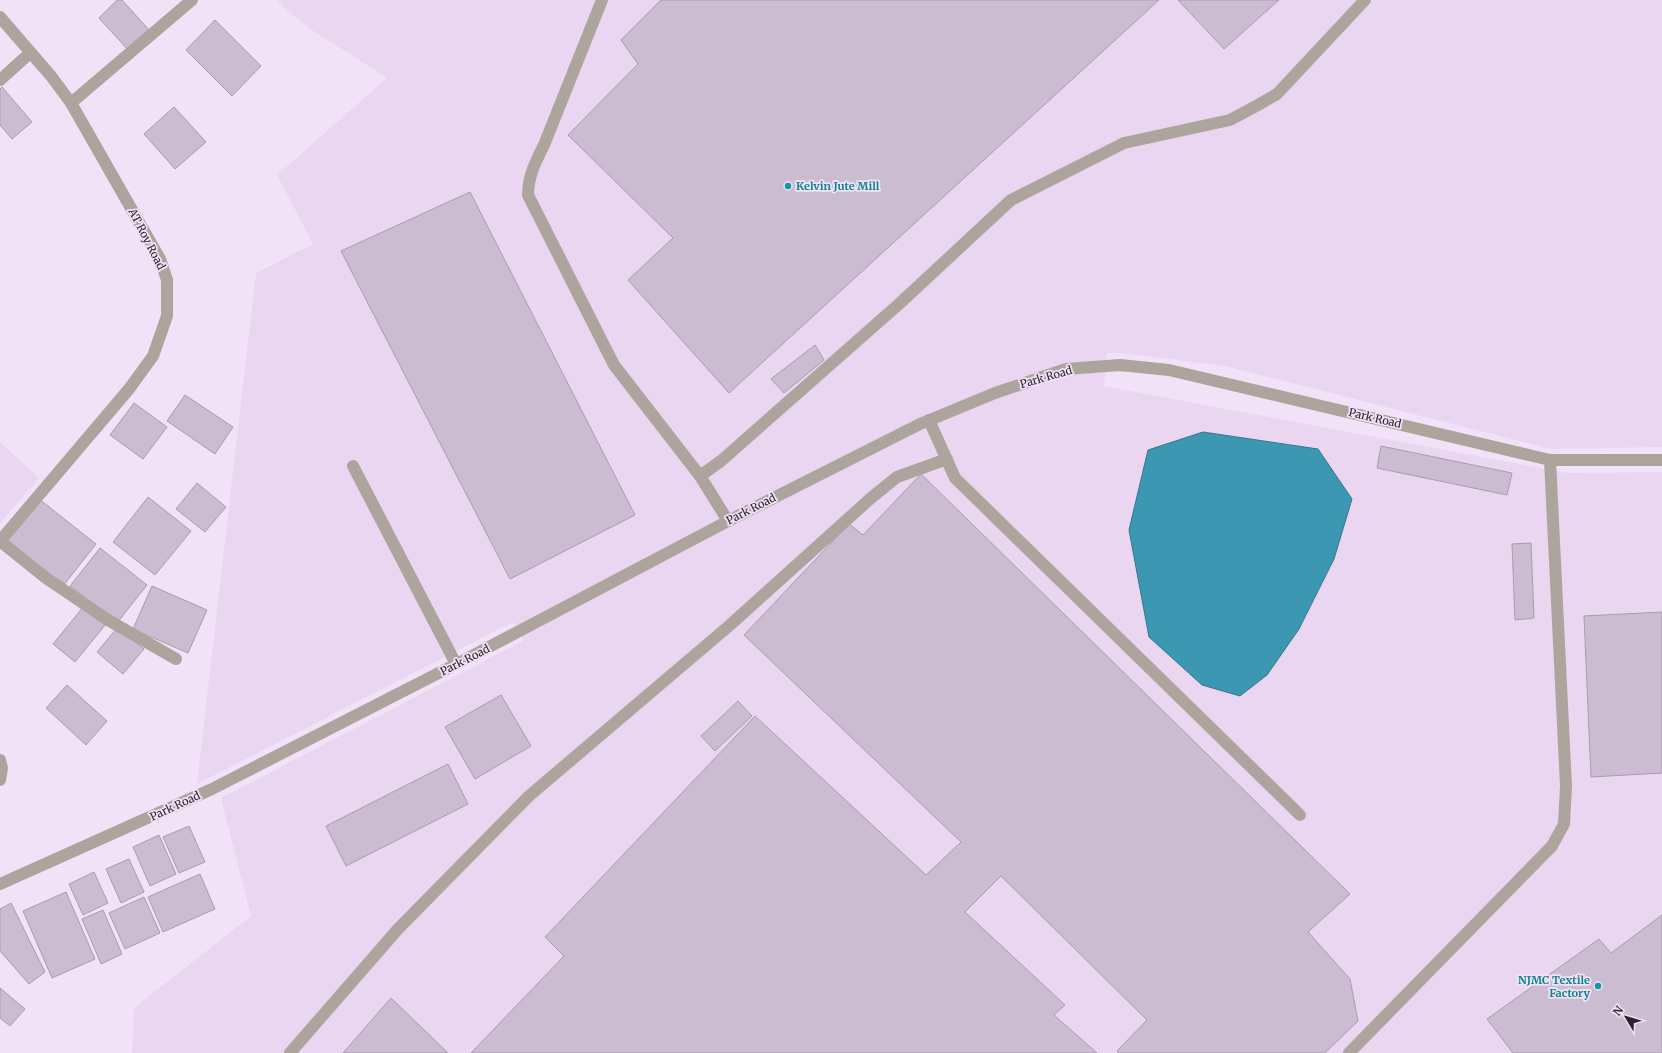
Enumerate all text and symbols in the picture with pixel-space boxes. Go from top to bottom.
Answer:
place label: Kelvin Jute Mill [796,179,880,193]
marker: Kelvin Jute Mill [783,181,793,191]
street label: AT Roy Road [125,205,169,272]
street label: Park Road [1018,363,1074,391]
street label: Park Road [1347,405,1403,431]
street label: Park Road [724,490,778,527]
street label: Park Road [438,641,492,678]
street label: Park Road [148,788,203,824]
place label: NJMC Textile Factory [1518,973,1590,1000]
marker: NJMC Textile Factory [1593,981,1603,991]
north arrow [1606,997,1646,1037]
text: N [1610,1003,1626,1019]

